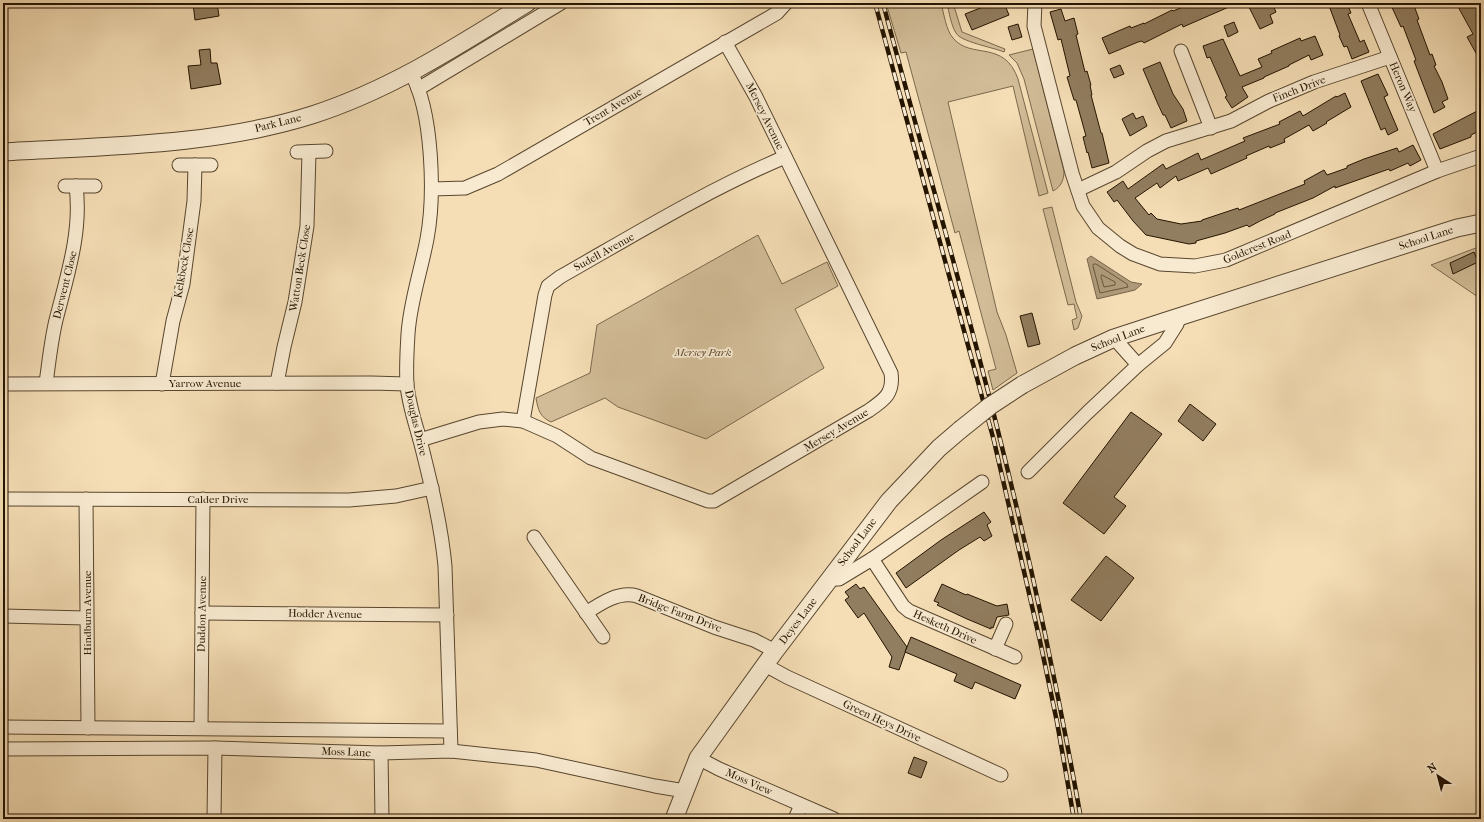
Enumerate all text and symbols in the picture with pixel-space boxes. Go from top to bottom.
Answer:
street label: Heron Way [1387,60,1420,115]
street label: Finch Drive [1271,73,1328,105]
street label: Mersey Avenue [743,80,787,152]
street label: Trent Avenue [582,85,645,129]
street label: Park Lane [253,111,303,135]
street label: Watton Beck Close [287,223,313,314]
street label: School Lane [1397,223,1455,253]
street label: Kelkbeck Close [171,226,197,299]
street label: Goldcrest Road [1221,227,1294,267]
street label: Sudell Avenue [571,230,637,274]
street label: Derwent Close [50,249,80,321]
street label: School Lane [1089,322,1147,354]
park label: Mersey Park [673,346,732,359]
street label: Yarrow Avenue [168,377,242,390]
street label: Douglas Drive [402,389,430,458]
street label: Mersey Avenue [801,405,871,454]
street label: Calder Drive [188,493,249,506]
street label: School Lane [835,515,880,569]
street label: Hindburn Avenue [81,570,94,656]
street label: Duddon Avenue [195,575,209,652]
street label: Bridge Farm Drive [636,591,724,635]
street label: Deyes Lane [776,595,820,647]
street label: Hodder Avenue [288,607,363,621]
street label: Hesketh Drive [911,607,979,647]
street label: Green Heys Drive [841,697,924,745]
street label: Moss Lane [321,745,372,759]
north arrow [1418,756,1458,796]
text: N [1425,760,1440,776]
street label: Moss View [724,766,775,798]

